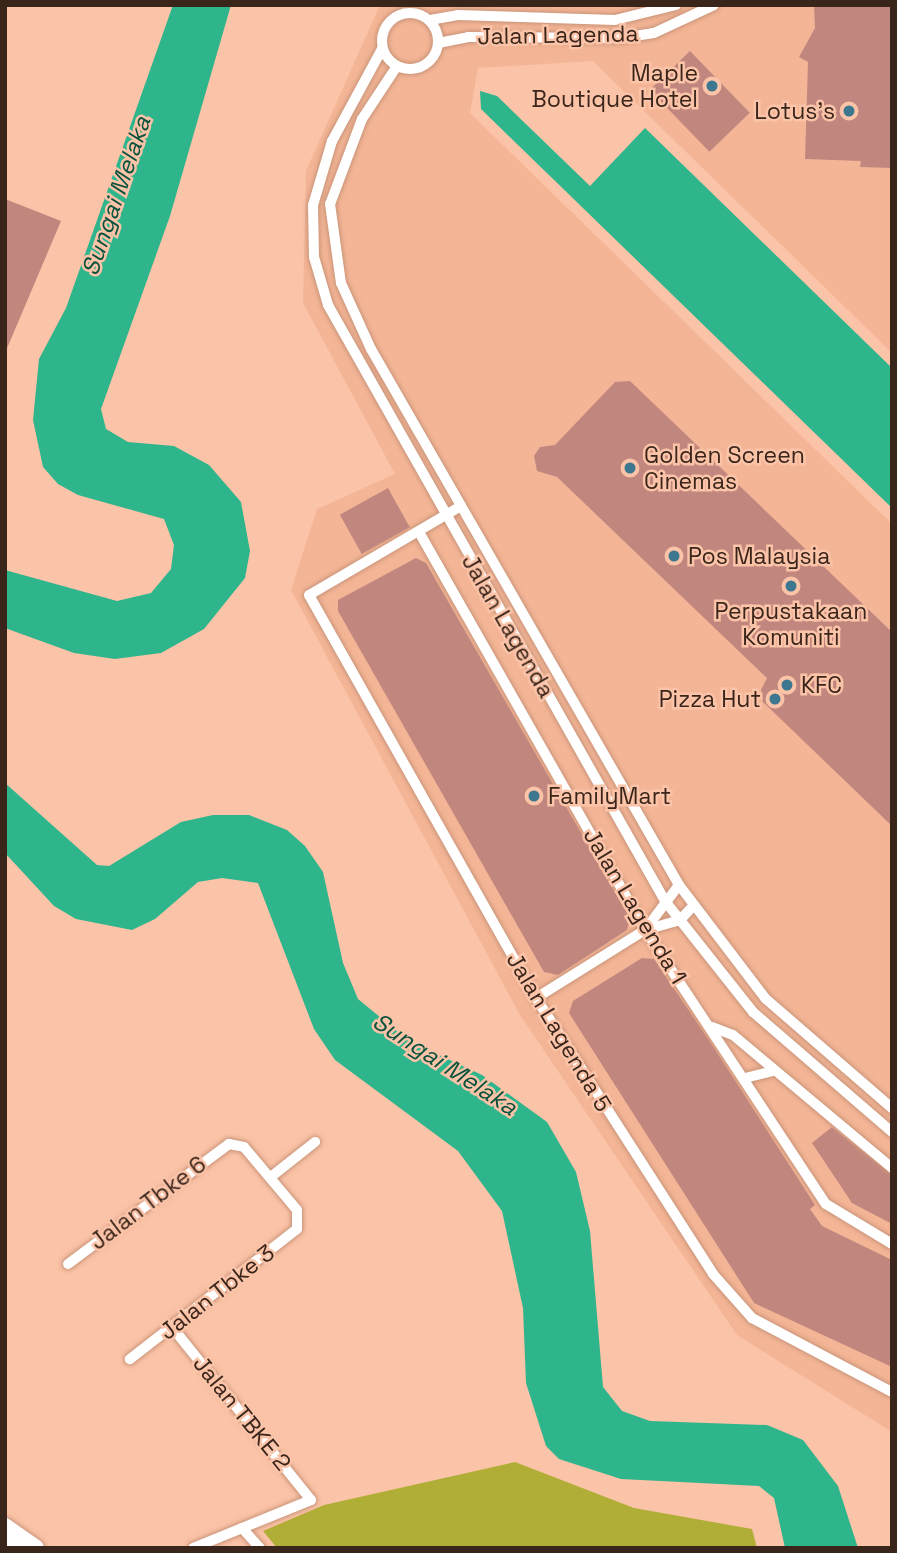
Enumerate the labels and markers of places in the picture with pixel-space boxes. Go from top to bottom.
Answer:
place label: Maple Boutique Hotel [532,59,698,113]
marker: Maple Boutique Hotel [704,78,720,94]
place label: Lotus's [754,97,835,125]
marker: Lotus's [841,103,857,119]
place label: Golden Screen Cinemas [644,441,805,495]
marker: Golden Screen Cinemas [622,460,638,476]
place label: Pos Malaysia [688,542,830,570]
marker: Pos Malaysia [666,548,682,564]
marker: Perpustakaan Komuniti [783,578,799,594]
place label: Perpustakaan Komuniti [715,597,867,651]
place label: KFC [801,671,842,699]
marker: KFC [779,677,795,693]
place label: Pizza Hut [659,685,761,713]
marker: Pizza Hut [767,691,783,707]
place label: FamilyMart [548,782,671,810]
marker: FamilyMart [526,788,542,804]

